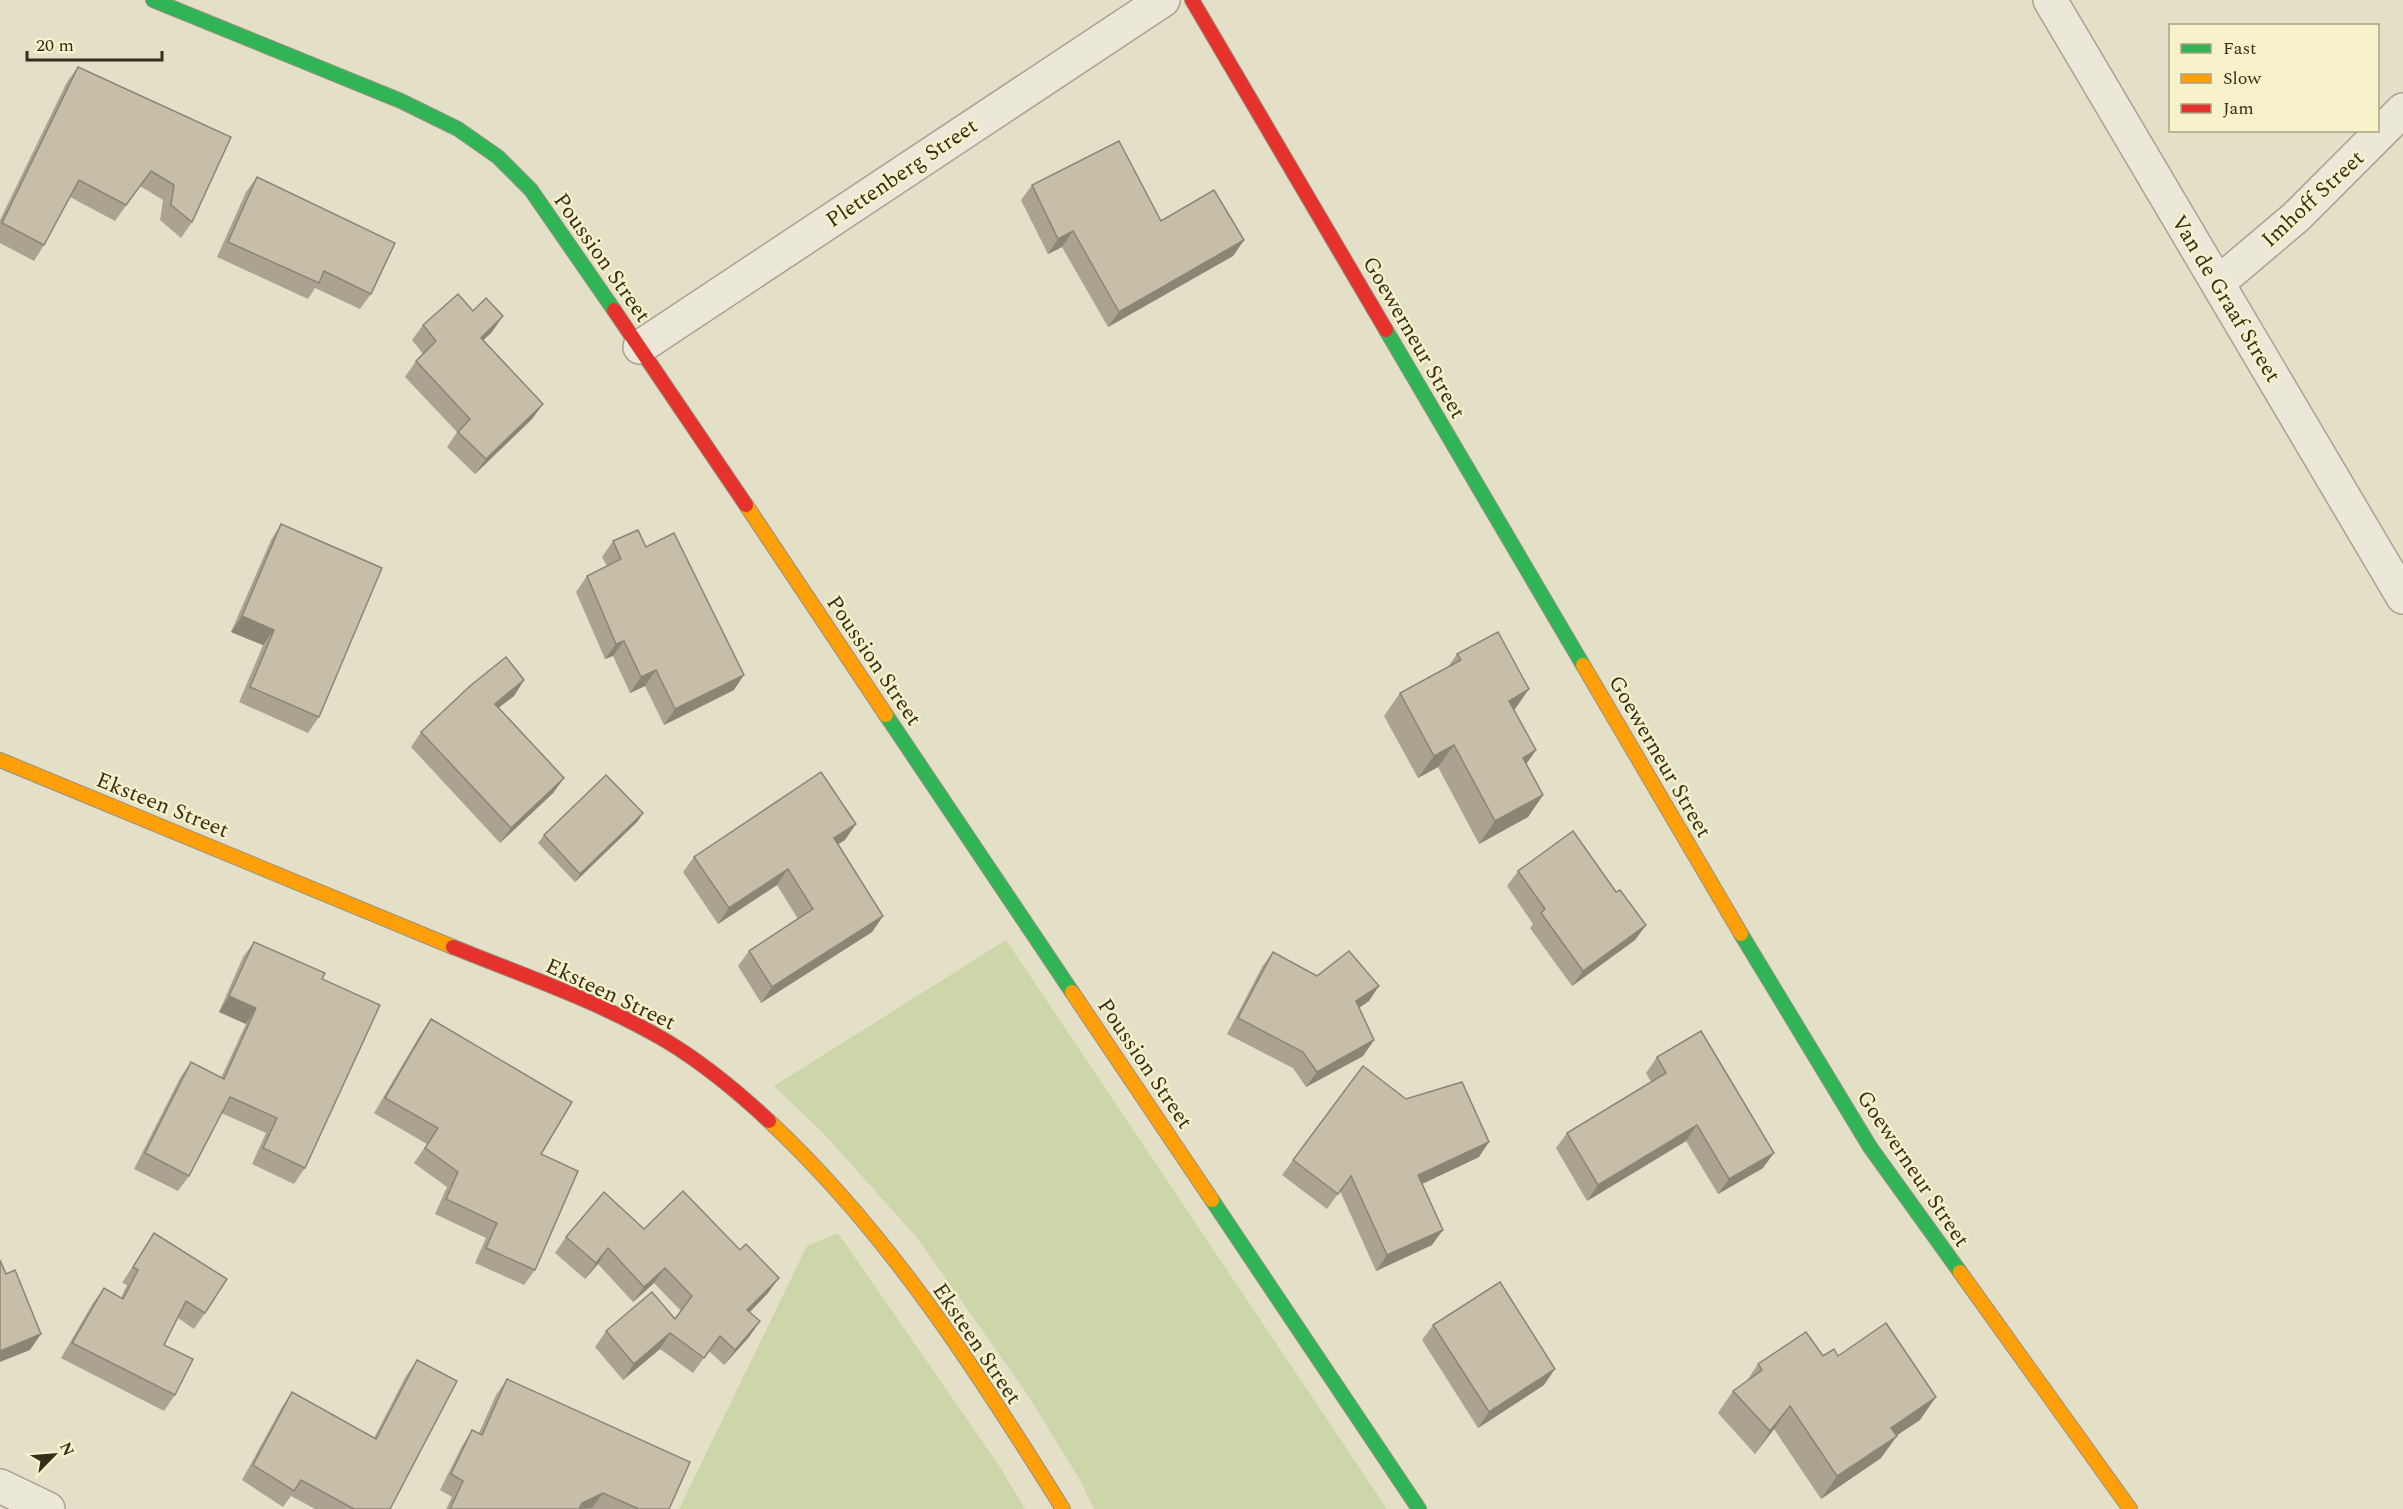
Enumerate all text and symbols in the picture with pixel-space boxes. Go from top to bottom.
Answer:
scale bar [27,24,162,62]
legend [2169,24,2379,132]
text: 20 m [36,32,74,59]
text: Fast [2223,35,2256,62]
text: Slow [2223,65,2262,92]
text: Jam [2223,95,2254,122]
street label: Plettenberg Street [819,110,985,236]
street label: Imhoff Street [2254,142,2372,256]
street label: Poussion Street [545,186,659,330]
street label: Van de Graaf Street [2162,209,2289,389]
street label: Goewerneur Street [1354,250,1474,426]
street label: Poussion Street [818,589,930,733]
street label: Goewerneur Street [1600,669,1720,845]
street label: Eksteen Street [91,764,234,847]
street label: Eksteen Street [540,950,681,1039]
street label: Poussion Street [1089,992,1201,1136]
street label: Goewerneur Street [1848,1084,1978,1254]
street label: Eksteen Street [924,1276,1030,1412]
north arrow [24,1425,84,1485]
text: N [53,1438,80,1460]

